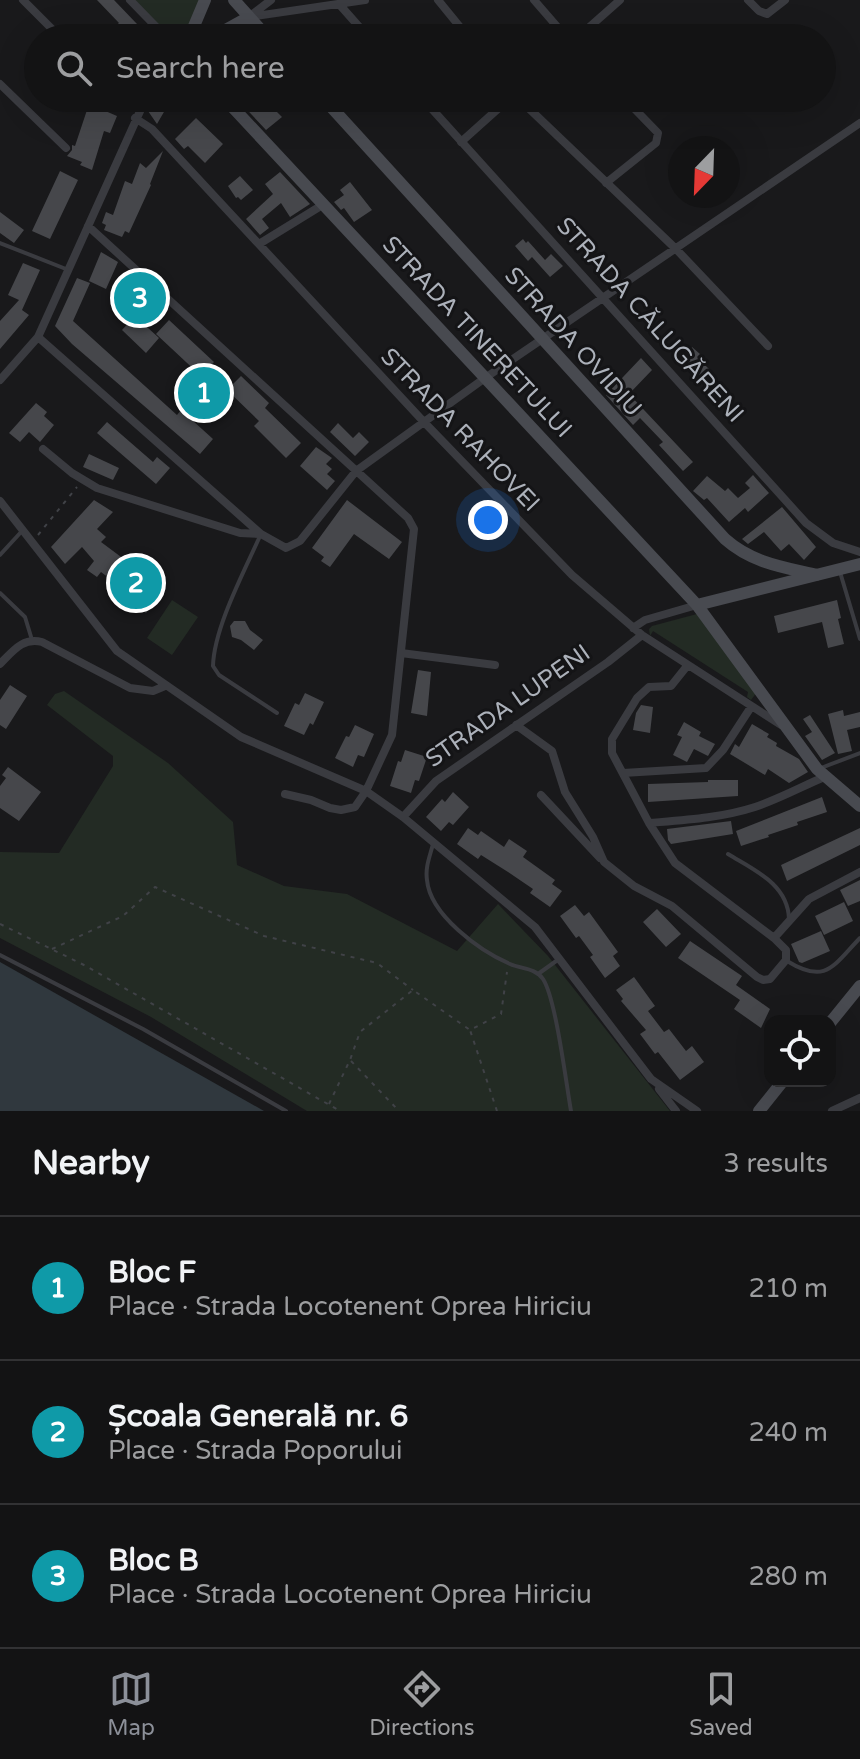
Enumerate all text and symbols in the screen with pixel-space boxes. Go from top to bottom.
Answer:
search box [24,24,836,112]
icon: search [52,46,96,90]
text: Search here [116,50,285,87]
north arrow [668,136,740,208]
street label: STRADA CĂLUGĂRENI [550,211,750,429]
street label: STRADA TINERETULUI [376,230,578,444]
street label: STRADA OVIDIU [498,261,648,423]
pin: 3 [114,268,166,328]
street label: STRADA RAHOVEI [374,342,546,518]
pin: 1 [178,363,230,423]
your location [468,500,508,540]
pin: 2 [110,553,162,613]
street label: STRADA LUPENI [420,638,596,774]
map controls [764,1015,836,1087]
button: locate [764,1015,836,1087]
text: Nearby [32,1143,150,1184]
text: 3 results [723,1148,828,1179]
text: Bloc F [108,1254,196,1291]
text: 1 [50,1273,66,1304]
text: 210 m [748,1273,828,1304]
text: Place · Strada Locotenent Oprea Hiriciu [108,1291,592,1322]
text: Școala Generală nr. 6 [108,1398,408,1435]
text: 2 [50,1417,66,1448]
text: 240 m [748,1417,828,1448]
text: Place · Strada Poporului [108,1435,403,1466]
text: Bloc B [108,1542,199,1579]
text: 3 [50,1561,66,1592]
text: 280 m [748,1561,828,1592]
text: Place · Strada Locotenent Oprea Hiriciu [108,1579,592,1610]
tab: Map [107,1667,155,1741]
tab: Directions [369,1667,475,1741]
tab: Saved [689,1667,753,1741]

